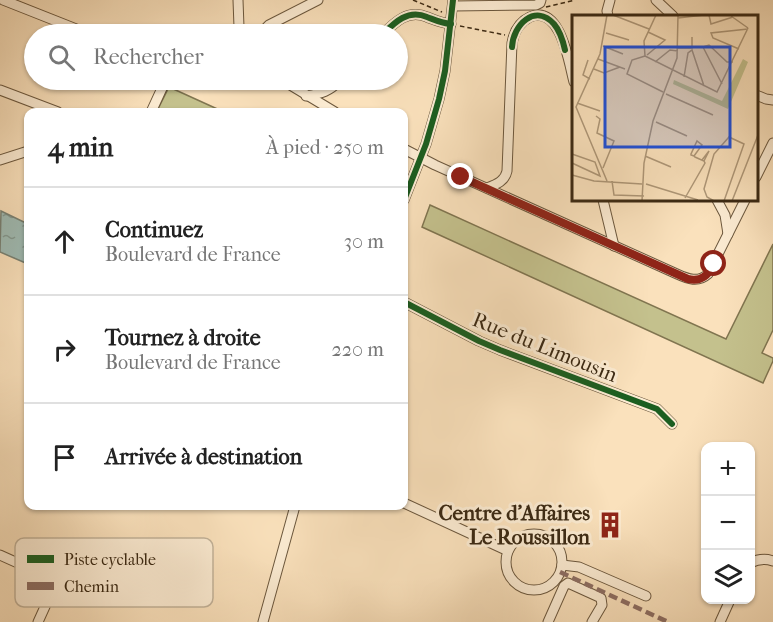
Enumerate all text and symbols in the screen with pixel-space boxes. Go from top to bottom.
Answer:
inset map [572,15,758,201]
search box [24,24,408,90]
icon: search [45,41,78,74]
text: Rechercher [93,44,204,70]
text: 4 min [48,132,113,163]
text: À pied · 250 m [266,136,384,159]
route end [447,163,473,189]
text: Continuez [105,217,203,243]
icon: ahead [48,225,81,258]
text: 30 m [344,230,384,253]
text: Boulevard de France [105,243,281,266]
route start [700,250,726,276]
street label: Rue du Limousin [469,307,621,387]
text: Tournez à droite [105,325,261,351]
icon: right [48,333,81,366]
text: 220 m [331,338,384,361]
text: Boulevard de France [105,351,281,374]
icon: arrive [48,441,81,474]
map controls [701,442,755,604]
button: + [701,442,755,496]
text: Arrivée à destination [105,444,302,470]
button: − [701,496,755,550]
place label: Centre d’Affaires Le Roussillon [438,501,591,549]
building icon: Centre d’Affaires Le Roussillon [595,510,625,540]
legend [15,538,213,607]
text: Piste cyclable [64,550,156,569]
button: layers [701,550,755,604]
text: Chemin [64,577,120,596]

